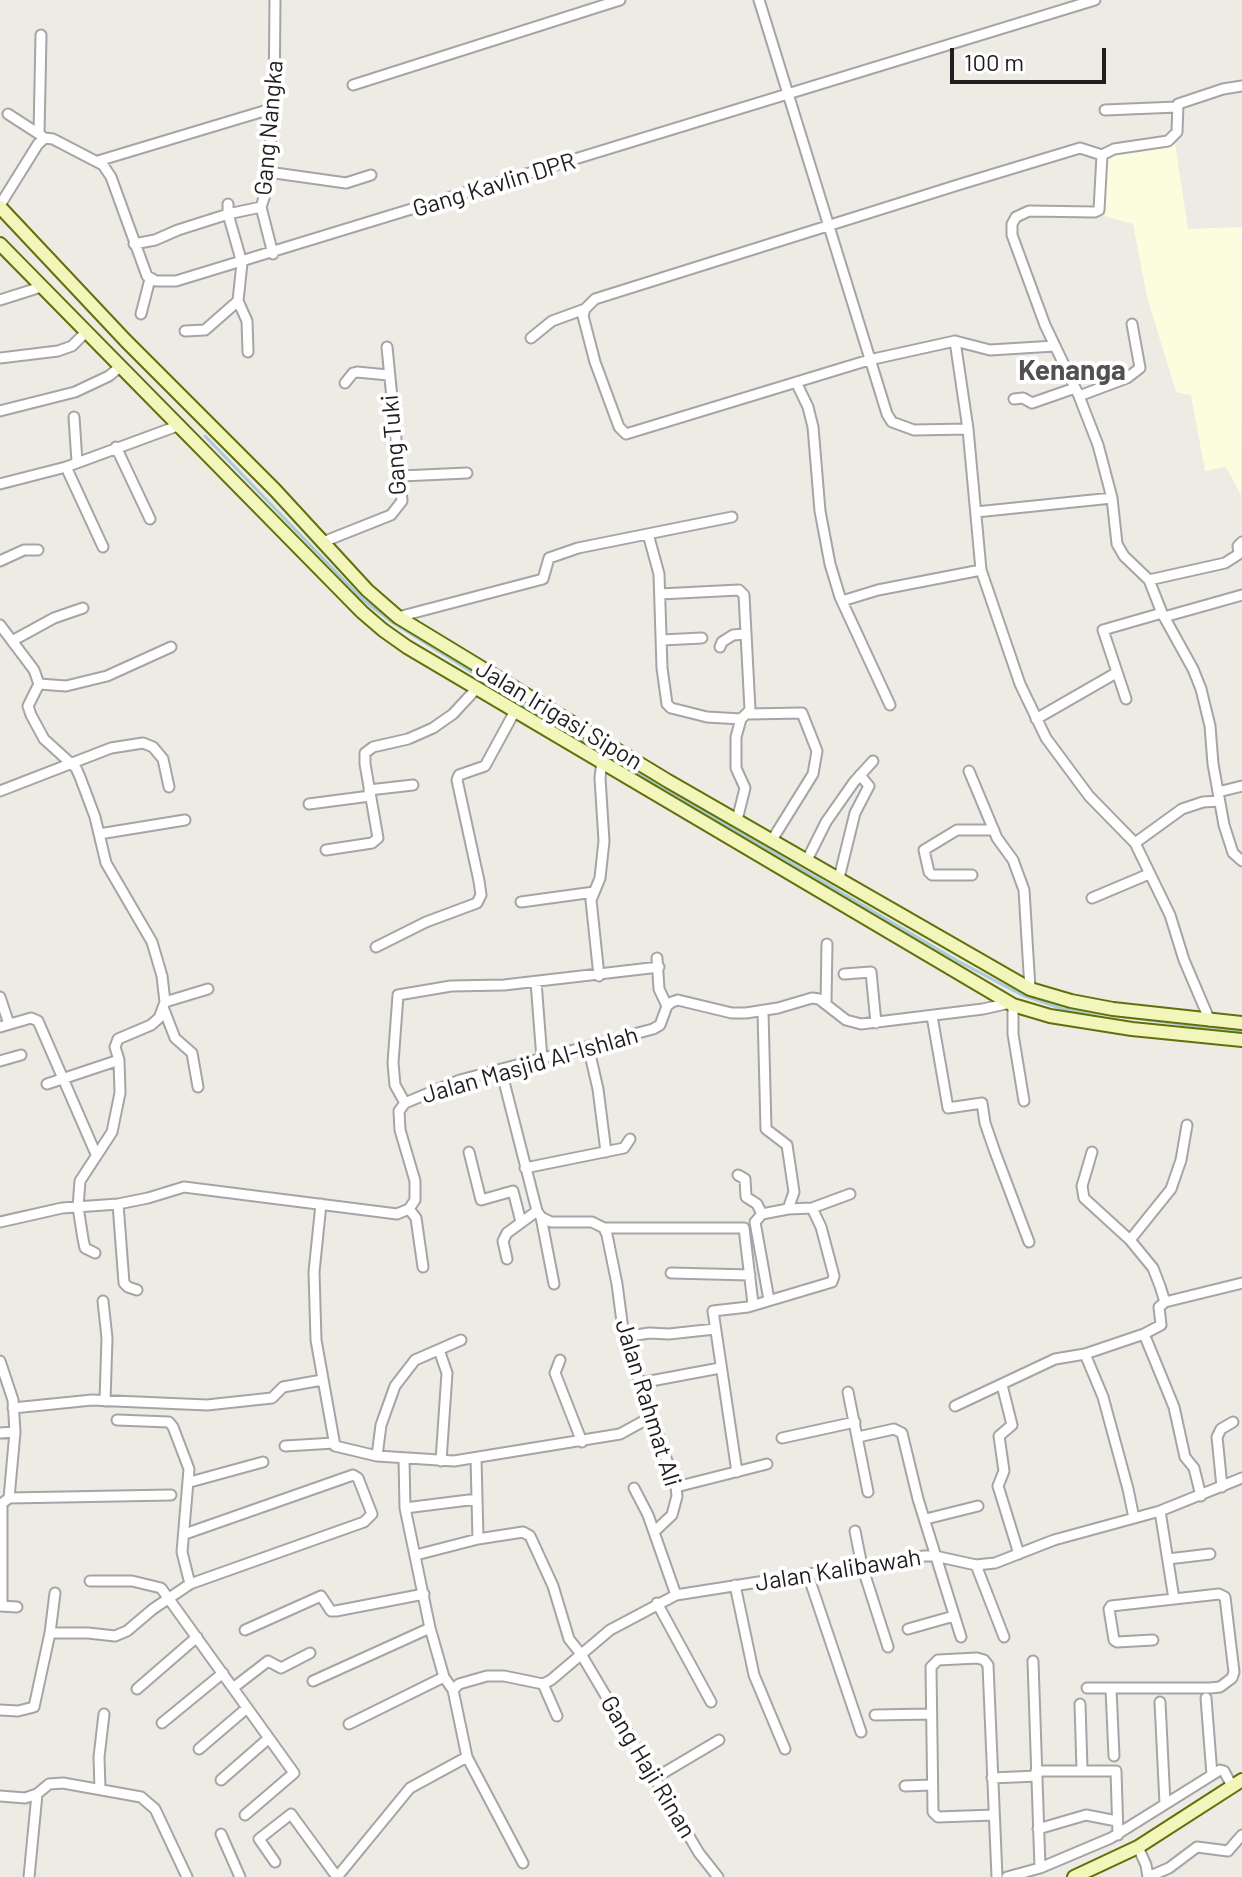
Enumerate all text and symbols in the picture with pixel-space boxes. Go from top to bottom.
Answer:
scale bar [954,32,1110,82]
text: 100 m [964,47,1024,76]
street label: Gang Nangka [249,59,289,197]
street label: Gang Kavlin DPR [409,147,579,223]
district label: Kenanga [1018,354,1126,388]
street label: Gang Tuki [375,393,413,497]
street label: Jalan Irigasi Sipon [470,654,648,776]
street label: Jalan Masjid Al-Ishlah [419,1020,641,1110]
street label: Jalan Rahmat Ali [609,1316,687,1490]
street label: Jalan Kalibawah [753,1543,923,1597]
street label: Gang Haji Rinan [594,1691,702,1843]

